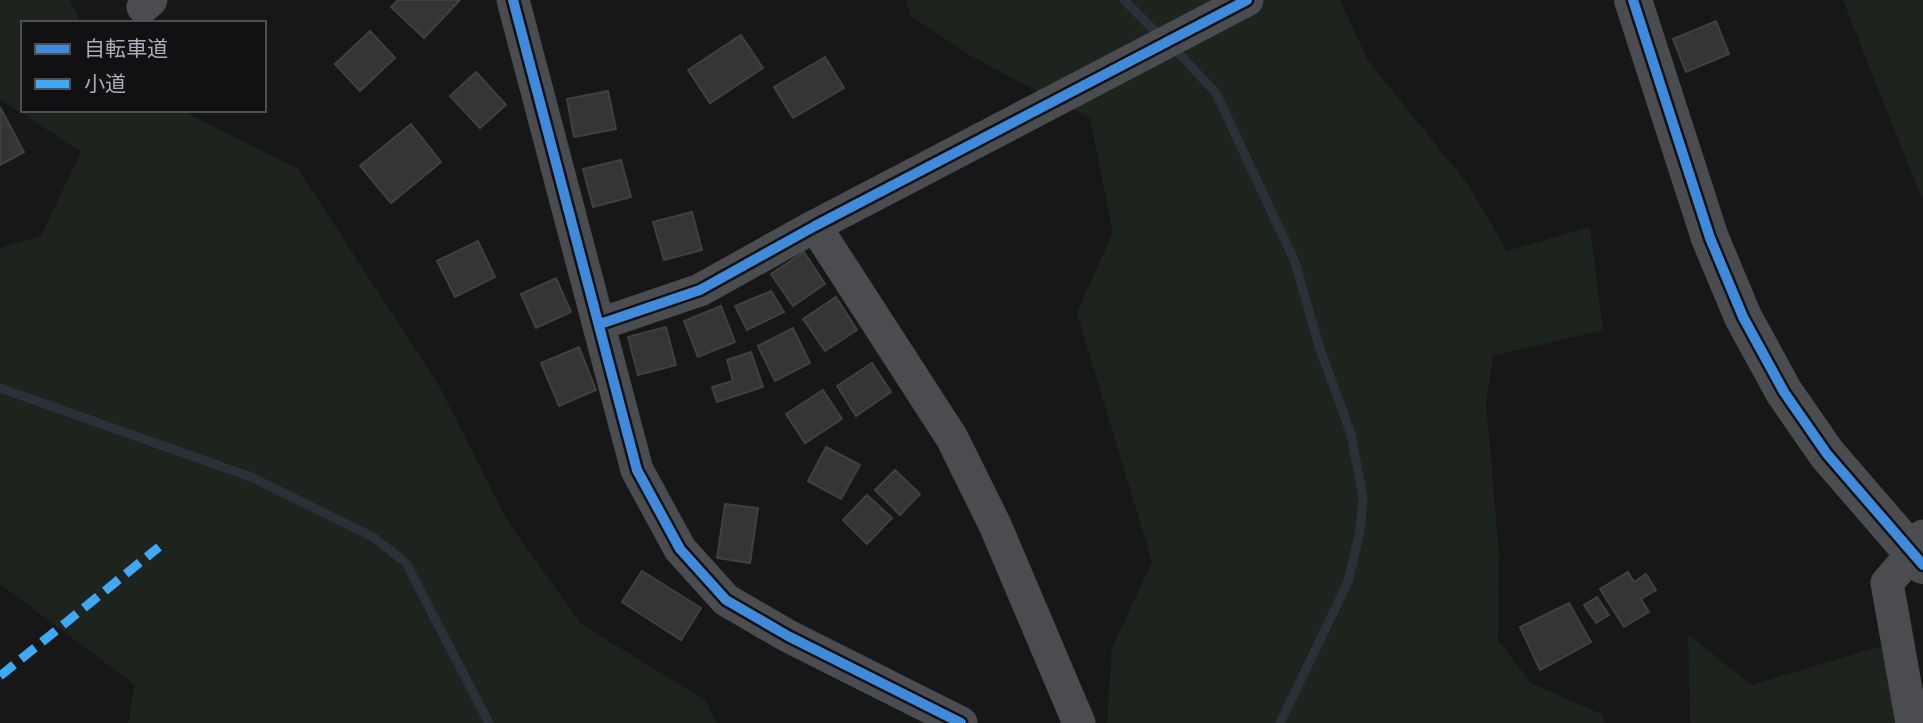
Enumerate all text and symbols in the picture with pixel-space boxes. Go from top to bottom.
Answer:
legend [21,21,266,112]
text: 自転車道 [84,37,168,62]
text: 小道 [84,72,126,97]

